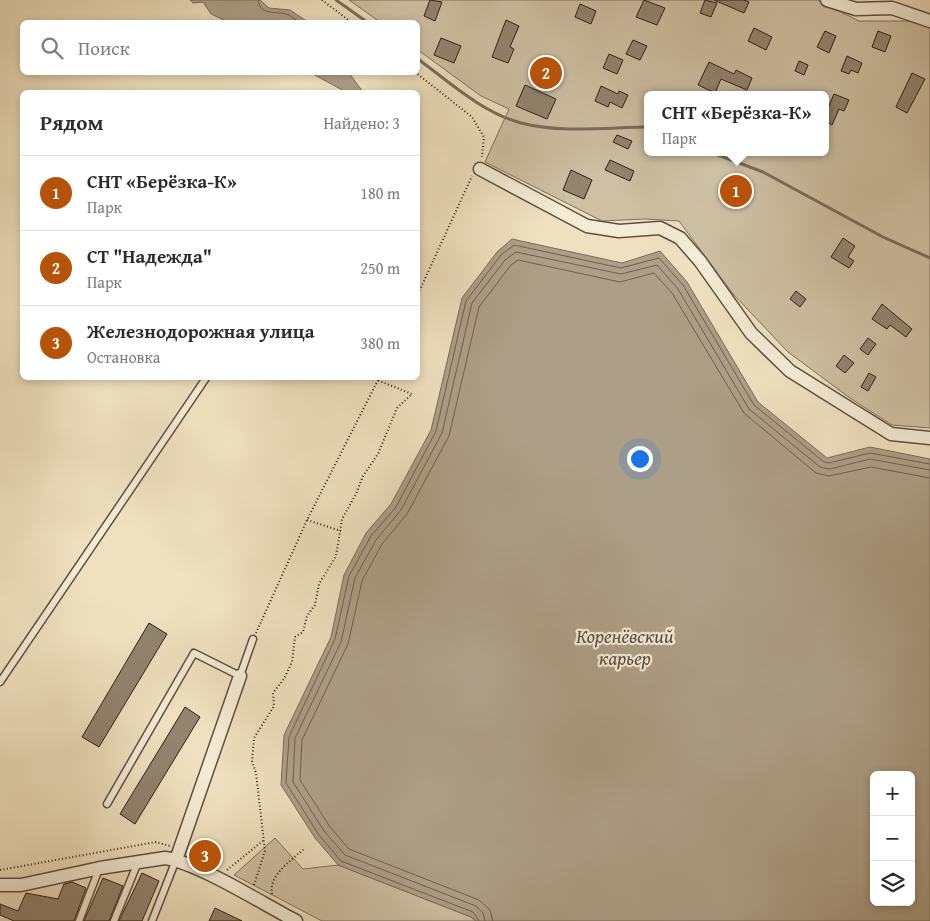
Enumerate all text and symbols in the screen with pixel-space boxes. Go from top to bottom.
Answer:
search box [20,20,420,75]
icon: search [38,34,66,62]
text: Поиск [78,34,130,62]
pin: 2 [530,54,562,92]
popup [644,91,829,156]
text: СНТ «Берёзка-К» [662,98,811,126]
text: Рядом [40,107,103,138]
text: Найдено: 3 [323,111,400,135]
text: Парк [662,126,697,150]
text: СНТ «Берёзка-К» [87,167,237,195]
pin: 1 [720,172,752,210]
text: 1 [52,181,60,205]
text: 180 m [360,181,400,205]
text: Парк [87,195,122,219]
text: СТ "Надежда" [87,242,212,270]
text: 2 [52,256,60,280]
text: 250 m [360,256,400,280]
text: Парк [87,270,122,294]
text: Железнодорожная улица [87,317,314,345]
text: 3 [52,331,60,355]
text: 380 m [360,331,400,355]
text: Остановка [87,345,160,369]
your location [627,446,653,472]
water label: Коренёвский карьер [576,622,674,672]
map controls [870,771,915,906]
button: + [870,771,915,816]
button: − [870,816,915,861]
pin: 3 [189,837,221,875]
button: layers [870,861,915,906]

